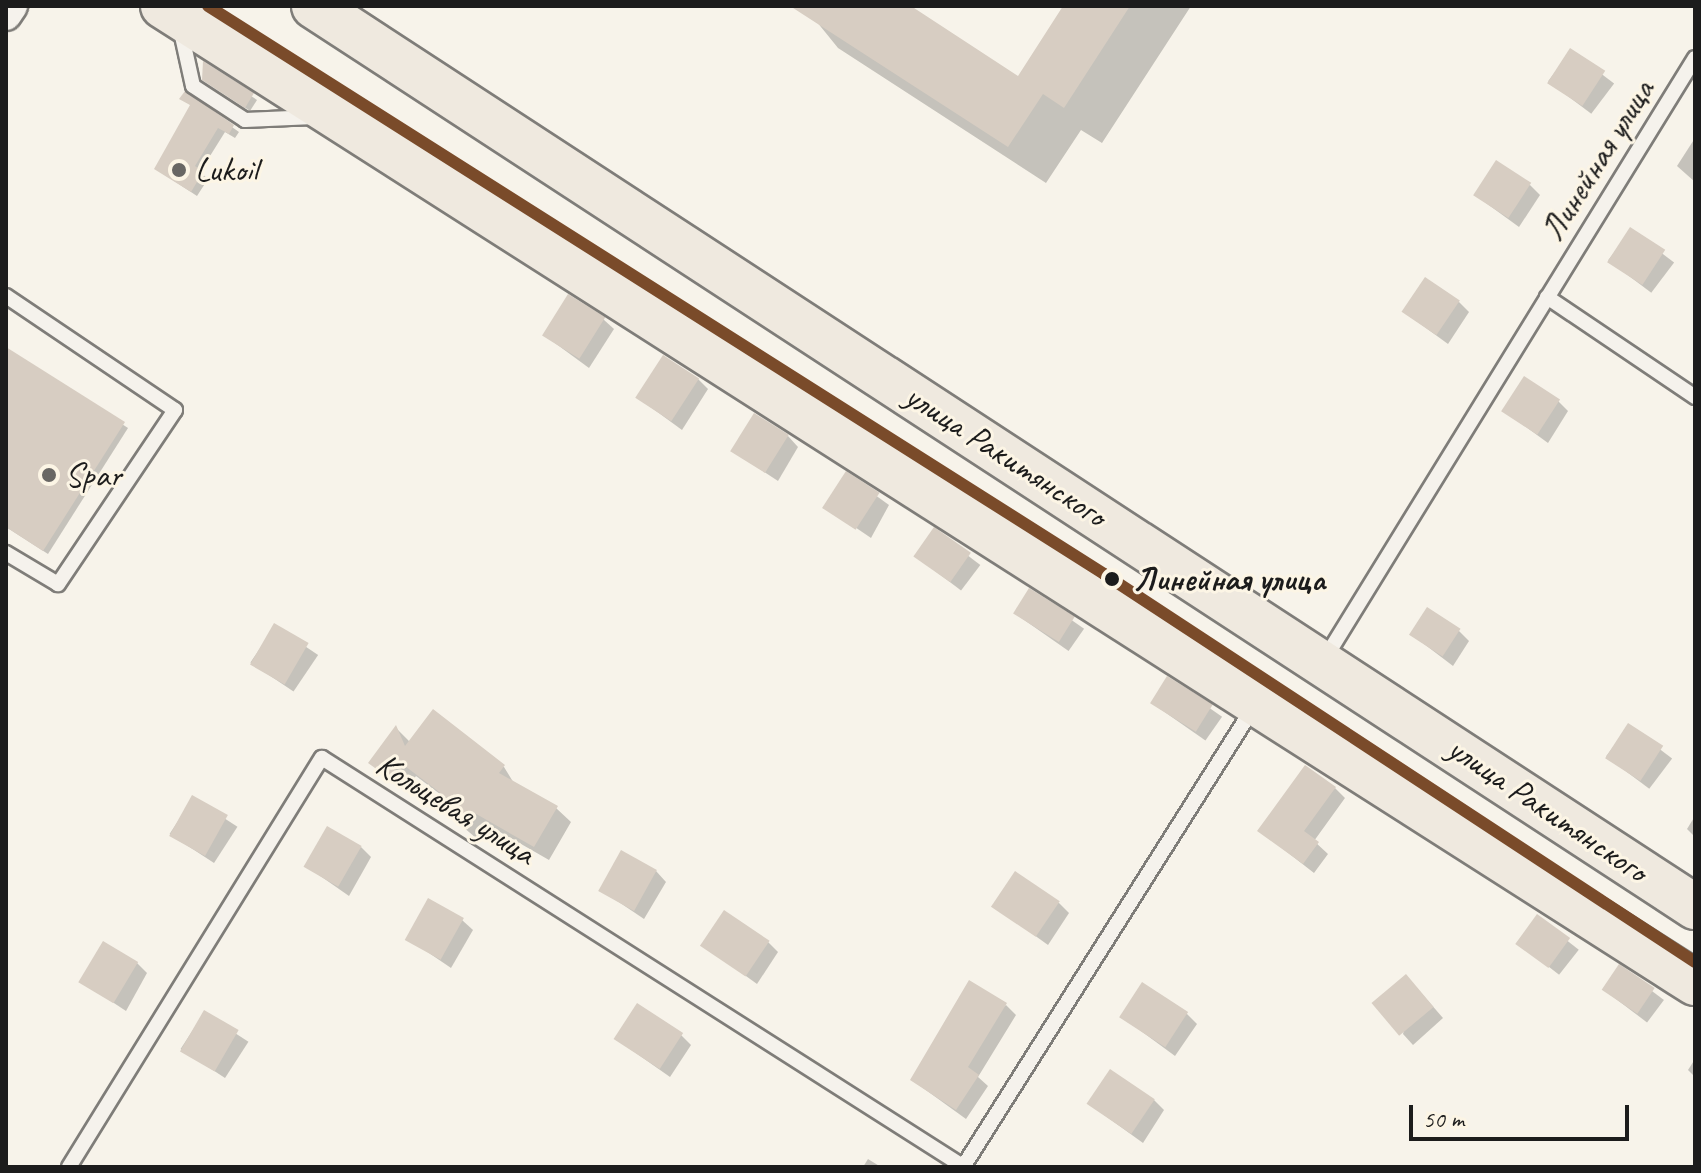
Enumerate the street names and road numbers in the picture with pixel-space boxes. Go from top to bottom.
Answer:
street label: Линейная улица [1531,71,1663,249]
street label: улица Ракитянского [897,374,1115,536]
street label: улица Ракитянского [1439,727,1657,891]
street label: Кольцевая улица [368,742,544,874]

